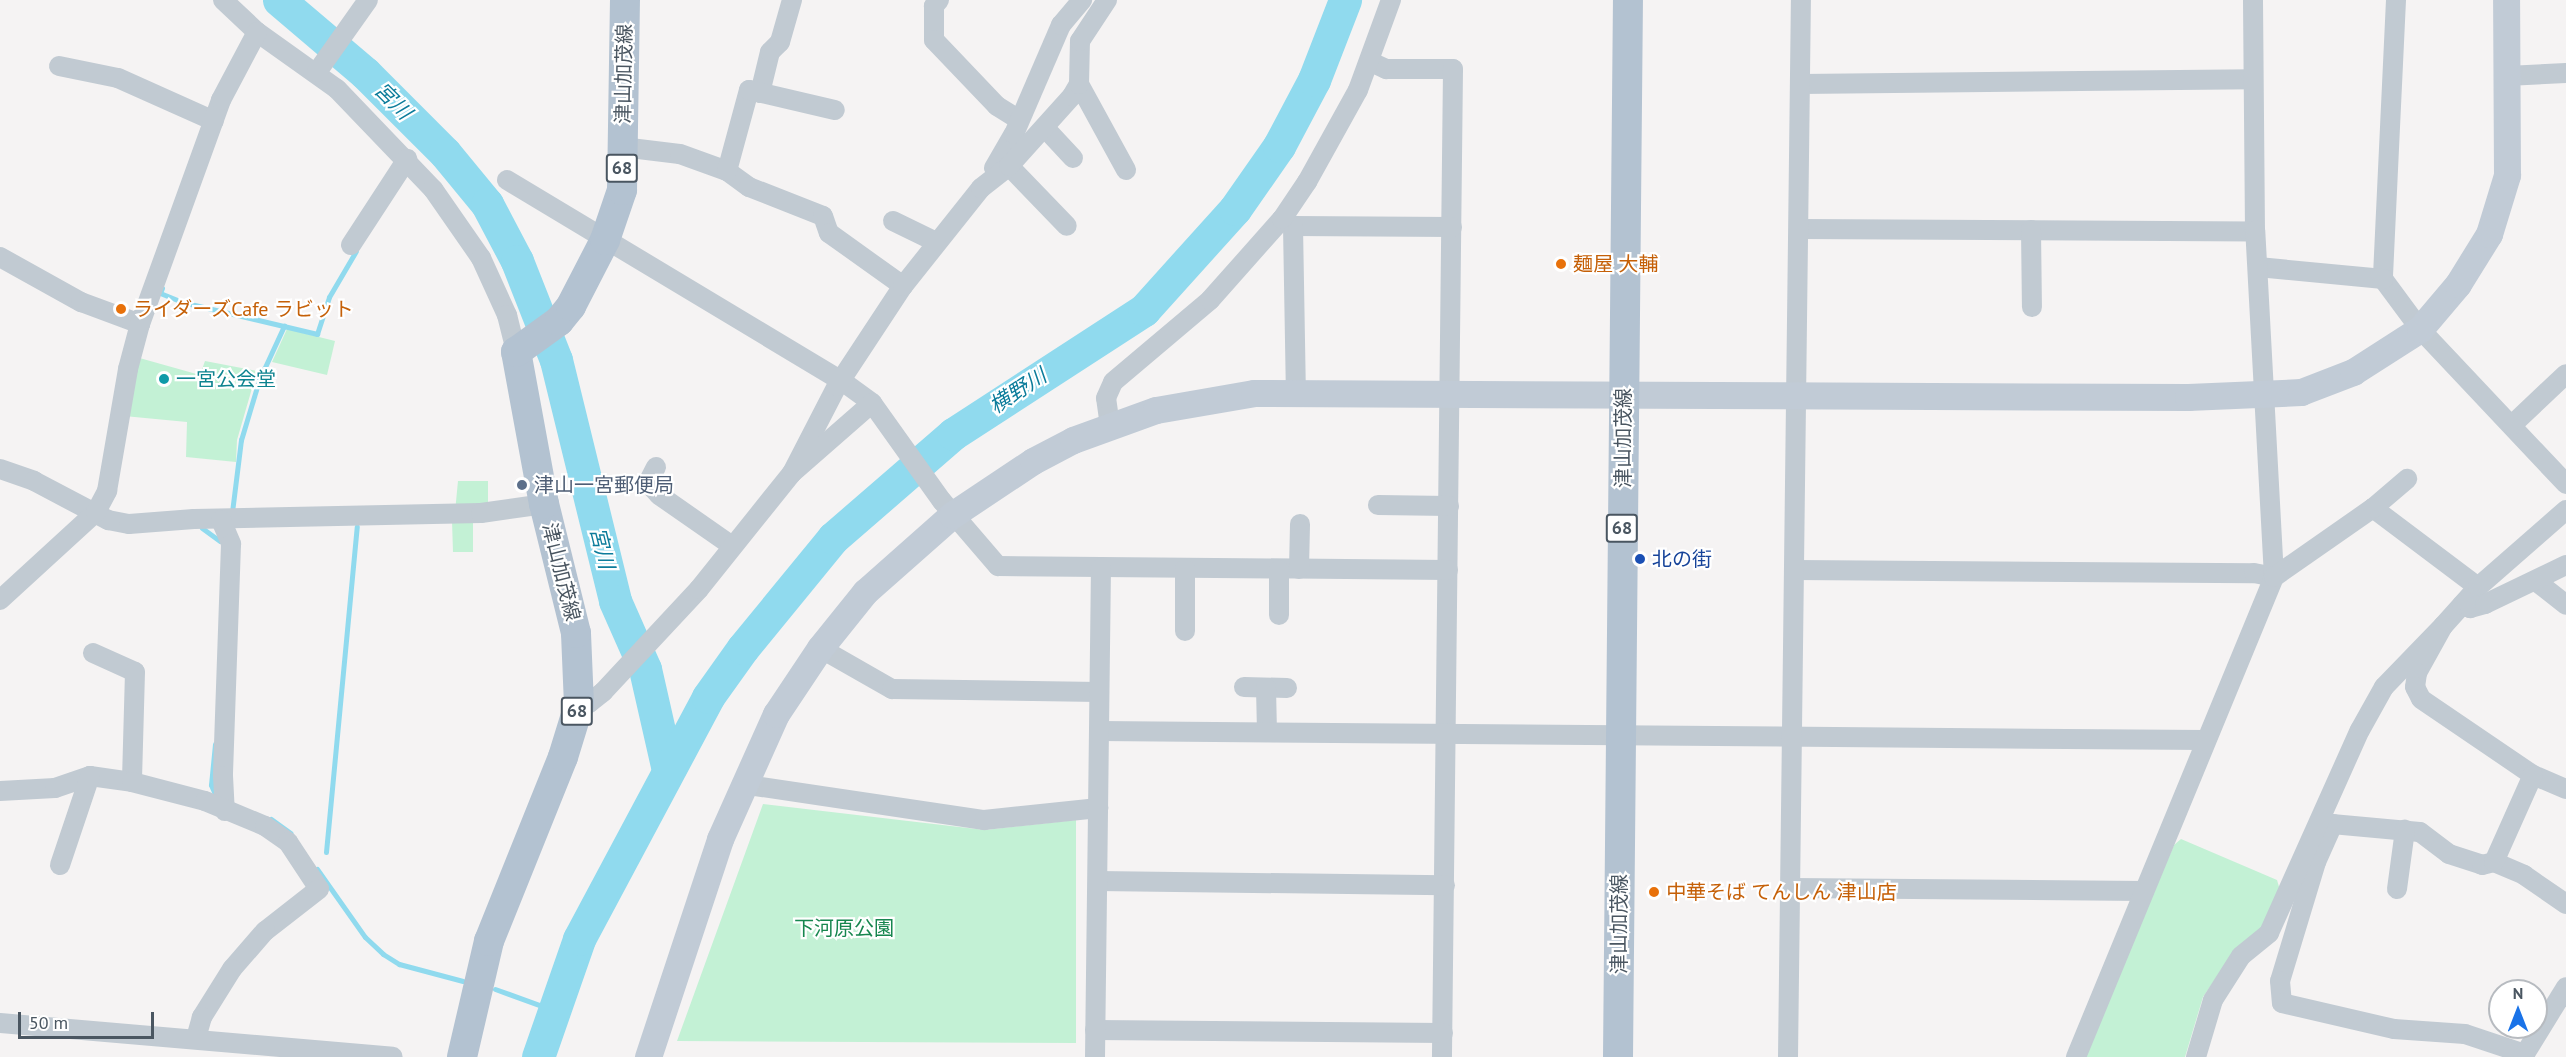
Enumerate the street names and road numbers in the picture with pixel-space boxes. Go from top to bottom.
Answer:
street label: 津山加茂線 [611,24,637,124]
road number: 68 [606,153,638,183]
street label: 津山加茂線 [1611,388,1635,488]
road number: 68 [1606,513,1638,543]
street label: 津山加茂線 [537,521,585,623]
road number: 68 [560,696,594,726]
street label: 津山加茂線 [1607,874,1631,974]

